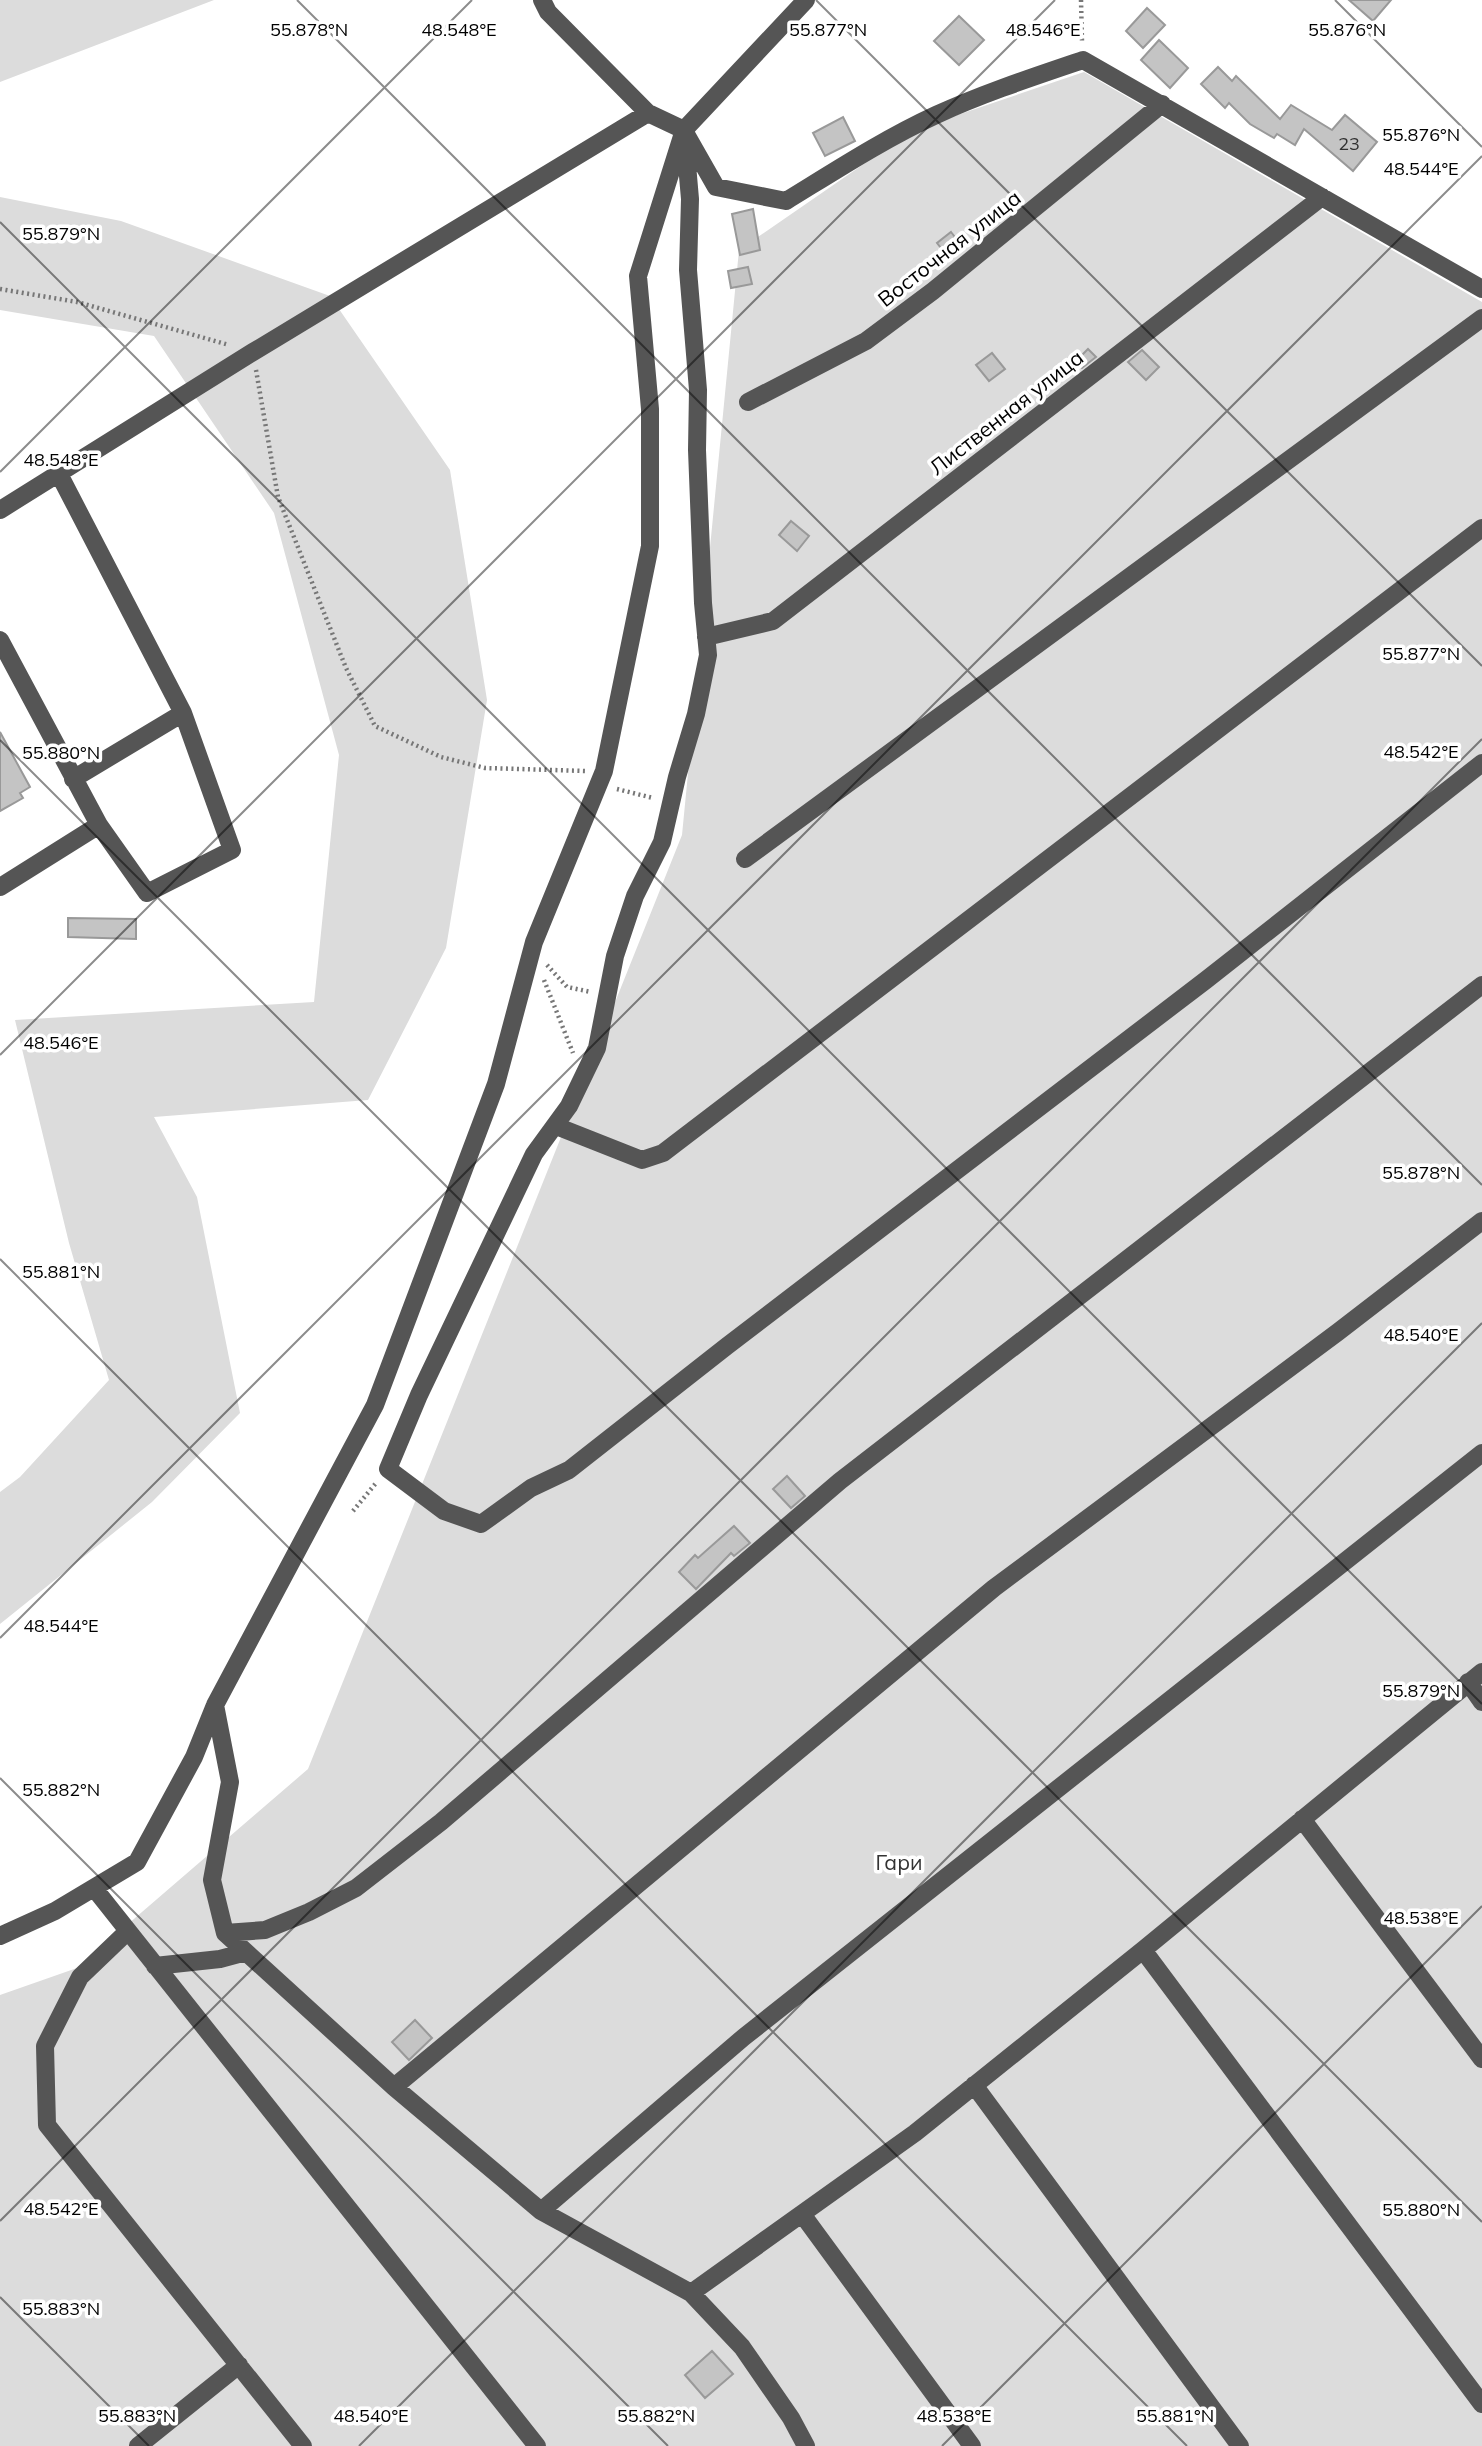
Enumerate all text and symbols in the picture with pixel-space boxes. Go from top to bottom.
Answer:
text: 55.878°N [270,18,348,41]
text: 48.548°E [421,18,497,41]
text: 55.877°N [789,18,867,41]
text: 48.546°E [1005,18,1081,41]
text: 55.876°N [1308,18,1386,41]
text: 55.876°N [1382,123,1460,146]
house number: 23 [1338,132,1360,155]
text: 48.544°E [1383,157,1459,180]
street label: Восточная улица [872,184,1026,312]
text: 55.879°N [22,222,100,245]
street label: Лиственная улица [924,344,1088,480]
text: 48.548°E [23,448,99,471]
text: 55.877°N [1382,642,1460,665]
text: 48.542°E [1383,740,1459,763]
text: 55.880°N [22,741,100,764]
text: 48.546°E [23,1031,99,1054]
text: 55.878°N [1382,1161,1460,1184]
text: 55.881°N [22,1260,100,1283]
text: 48.540°E [1383,1323,1459,1346]
text: 48.544°E [23,1614,99,1637]
text: 55.879°N [1382,1679,1460,1702]
text: 55.882°N [22,1778,100,1801]
park label: Гари [876,1849,922,1875]
text: 48.538°E [1383,1906,1459,1929]
text: 48.542°E [23,2197,99,2220]
text: 55.880°N [1382,2198,1460,2221]
text: 55.883°N [22,2297,100,2320]
text: 55.883°N [98,2404,176,2427]
text: 48.540°E [333,2404,409,2427]
text: 55.882°N [617,2404,695,2427]
text: 48.538°E [916,2404,992,2427]
text: 55.881°N [1136,2404,1214,2427]

